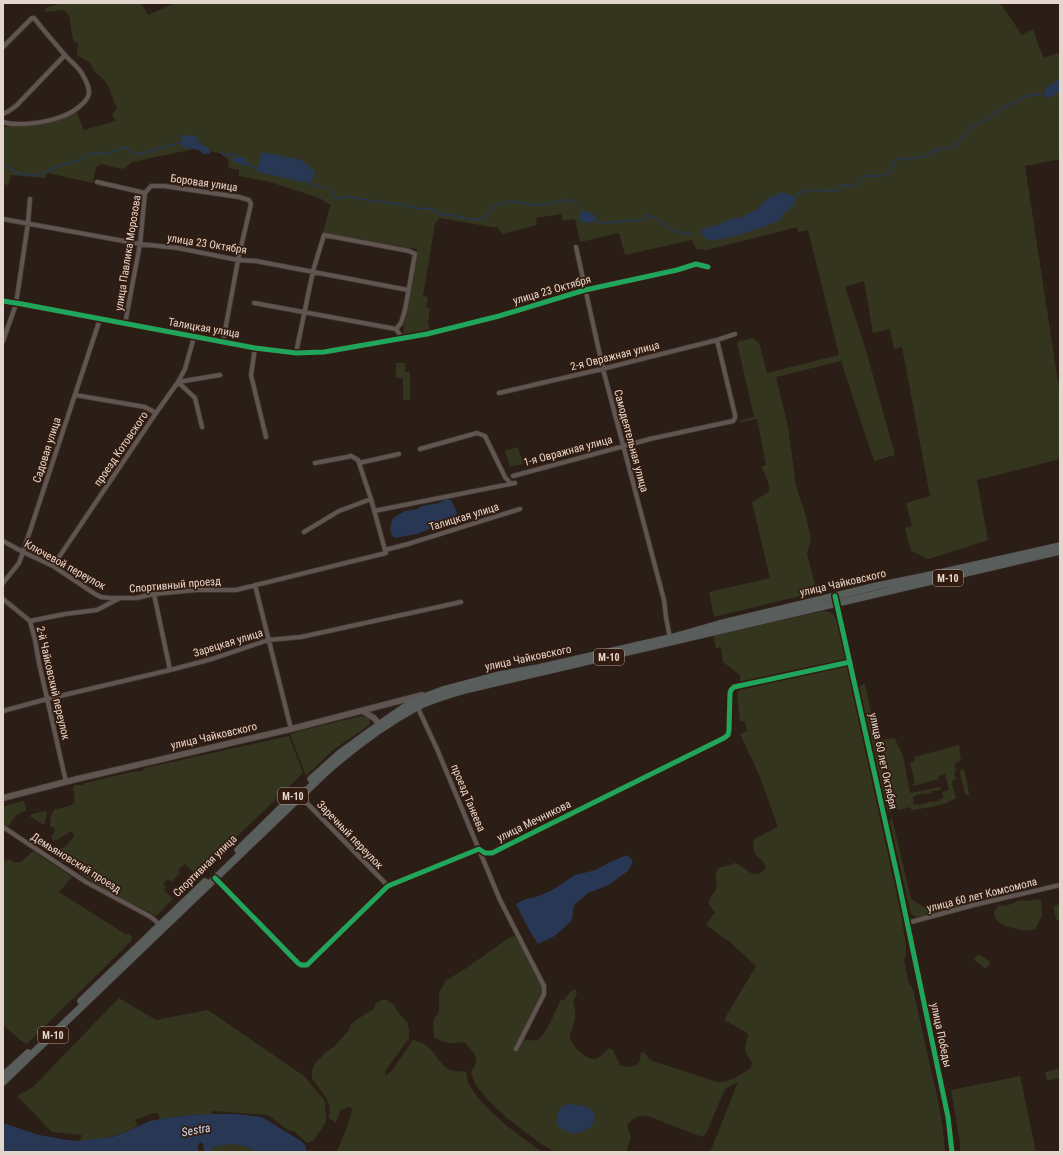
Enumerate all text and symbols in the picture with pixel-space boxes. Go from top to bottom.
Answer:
street label: Боровая улица [170,172,238,194]
street label: улица Павлика Морозова [112,194,144,312]
street label: улица 23 Октября [166,231,248,257]
street label: улица 23 Октября [512,273,592,307]
street label: Талицкая улица [167,315,241,341]
street label: 2-я Овражная улица [569,339,661,373]
street label: Самодеятельная улица [611,388,651,494]
street label: проезд Котовского [91,409,151,489]
street label: Садовая улица [30,416,64,484]
street label: 1-я Овражная улица [522,433,614,469]
street label: Талицкая улица [427,500,501,534]
street label: Ключевой переулок [22,537,109,593]
street label: улица Чайковского [799,567,888,599]
road number: М-10 [933,570,963,586]
street label: Спортивный проезд [129,575,221,595]
street label: 2-й Чайковский переулок [34,625,73,742]
street label: Зарецкая улица [192,626,264,660]
street label: улица Чайковского [484,642,573,674]
road number: М-10 [594,649,624,665]
street label: улица 60 лет Октября [866,712,900,810]
street label: улица Чайковского [170,720,259,752]
street label: проезд Танеева [448,762,488,834]
road number: М-10 [278,788,308,804]
street label: улица Мечникова [495,797,573,845]
street label: Заречный переулок [314,798,386,872]
street label: Демьяновский проезд [29,830,123,896]
street label: Спортивная улица [170,832,240,900]
street label: улица 60 лет Комсомола [926,875,1038,915]
street label: улица Победы [928,1002,954,1068]
road number: М-10 [38,1027,68,1043]
water label: Sestra [180,1121,212,1139]

